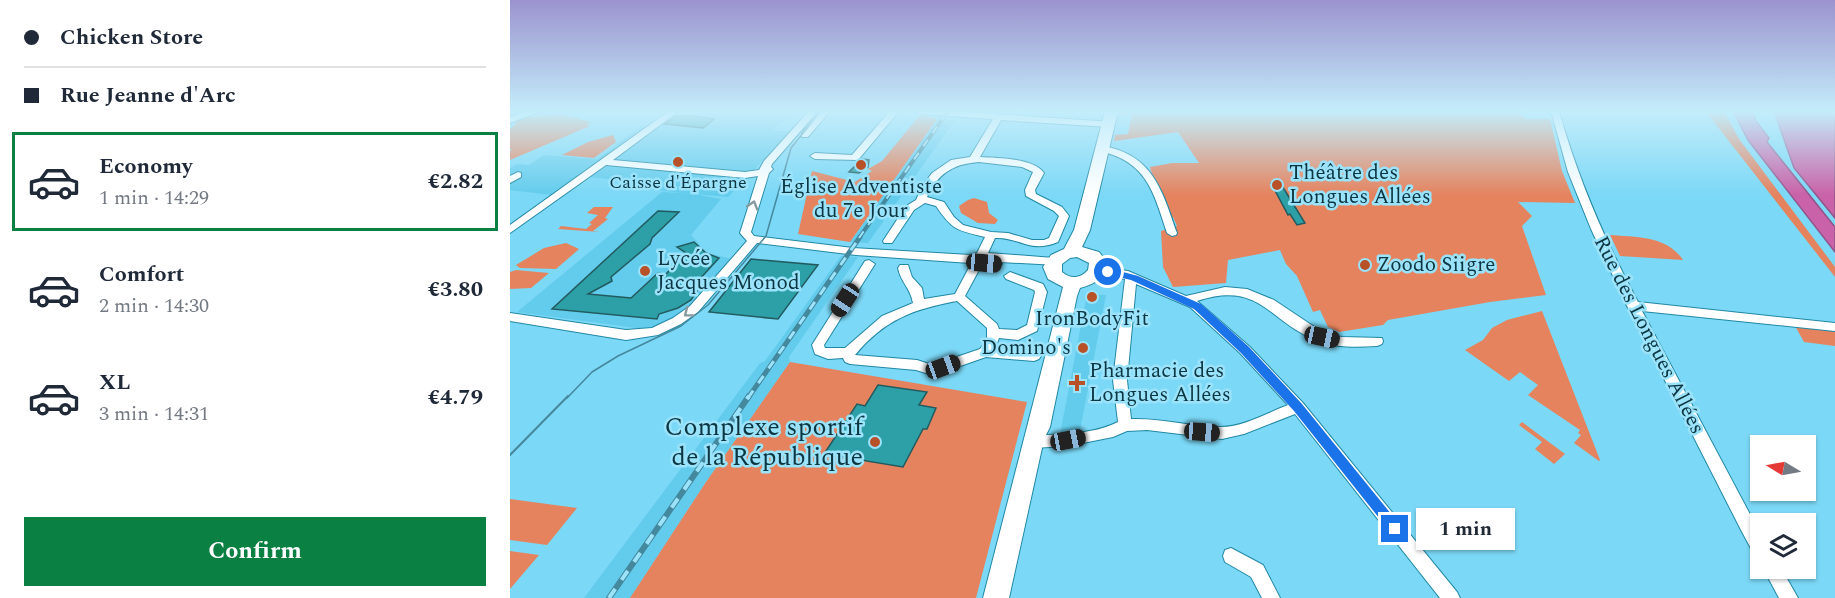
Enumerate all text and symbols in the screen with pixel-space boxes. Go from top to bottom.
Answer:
text: Chicken Store [60,21,203,54]
text: Rue Jeanne d'Arc [60,79,236,112]
text: Economy [99,150,192,183]
icon: car [27,155,81,209]
marker: Caisse d'Épargne [671,155,685,169]
place label: Théâtre des Longues Allées [1289,157,1431,213]
marker: Église Adventiste du 7e Jour [854,158,868,172]
text: €2.82 [428,165,483,198]
place label: Caisse d'Épargne [609,169,747,196]
place label: Église Adventiste du 7e Jour [780,171,942,227]
marker: Théâtre des Longues Allées [1270,178,1284,192]
text: 1 min · 14:29 [99,183,209,213]
one-way arrow [746,200,758,211]
street label: Rue des Longues Allées [1585,230,1713,440]
place label: Lycée Jacques Monod [657,243,800,299]
place label: Zoodo Siigre [1377,249,1495,281]
car [965,252,1003,274]
text: Comfort [99,258,184,291]
route start [1094,258,1121,285]
marker: Zoodo Siigre [1358,258,1372,272]
icon: car [27,263,81,317]
marker: Lycée Jacques Monod [638,264,652,278]
text: €3.80 [428,273,483,306]
car [828,280,862,320]
marker: IronBodyFit [1085,290,1099,304]
text: 2 min · 14:30 [99,291,209,321]
place label: IronBodyFit [1035,303,1149,335]
one-way arrow [684,306,695,317]
car [1303,324,1341,350]
place label: Domino's [981,332,1071,364]
marker: Domino's [1076,341,1090,355]
car [923,352,963,382]
place label: Pharmacie des Longues Allées [1089,355,1231,411]
text: XL [99,366,130,399]
icon: car [27,371,81,425]
marker: Pharmacie des Longues Allées [1070,376,1084,390]
text: €4.79 [428,381,483,414]
text: 3 min · 14:31 [99,399,209,429]
place label: Complexe sportif de la République [665,407,865,477]
car [1183,422,1221,442]
car [1049,428,1087,452]
marker: Complexe sportif de la République [868,435,882,449]
north arrow [1750,435,1816,501]
map controls [1750,435,1816,579]
callout: 1 min [1416,508,1515,550]
button: layers [1750,513,1816,579]
text: 1 min [1439,514,1492,544]
route end [1381,515,1408,542]
button: Confirm [24,517,486,586]

